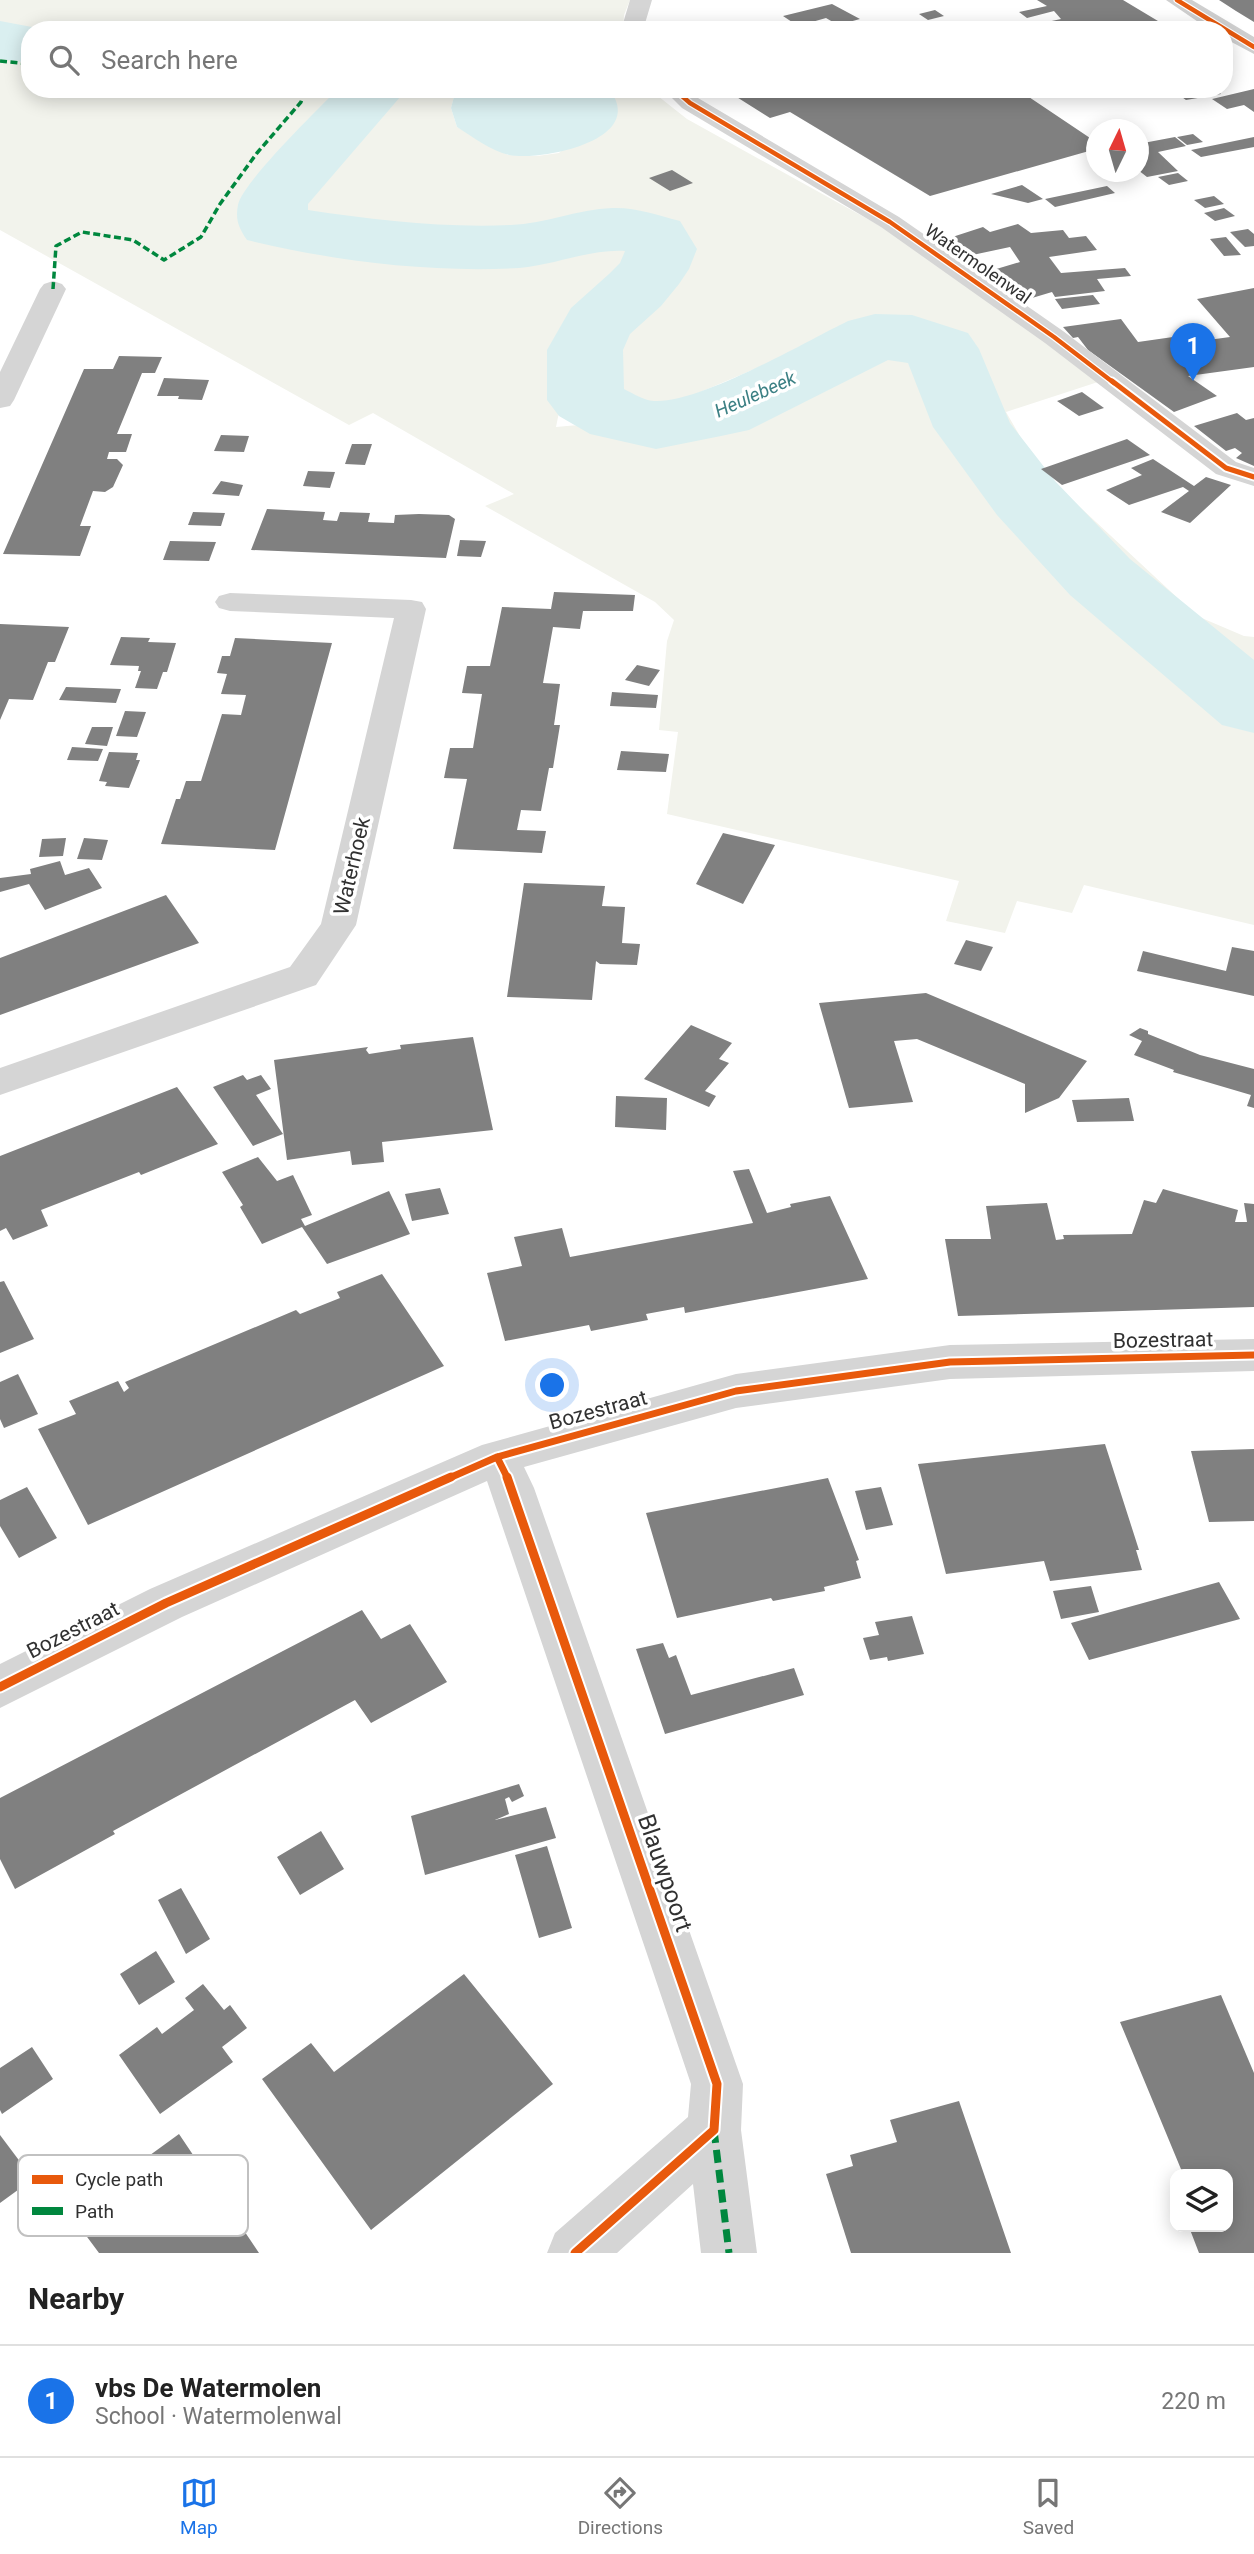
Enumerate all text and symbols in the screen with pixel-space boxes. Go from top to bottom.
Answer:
search box [21,21,1233,98]
icon: search [45,41,83,79]
text: Search here [101,45,238,75]
north arrow [1086,119,1149,182]
street label: Watermolenwal [921,219,1035,308]
pin: 1 [1170,323,1216,381]
water label: Heulebeek [711,366,800,423]
street label: Waterhoek [329,814,375,918]
street label: Bozestraat [1113,1327,1214,1353]
your location [535,1368,569,1402]
street label: Bozestraat [546,1385,650,1435]
street label: Bozestraat [23,1596,123,1663]
street label: Blauwpoort [632,1811,698,1936]
legend [18,2155,248,2236]
text: Cycle path [75,2168,163,2191]
map controls [1170,2169,1233,2232]
button: layers [1170,2169,1233,2232]
text: Path [75,2200,114,2223]
text: Nearby [28,2281,124,2316]
text: vbs De Watermolen [95,2373,321,2403]
text: 1 [44,2388,58,2415]
text: 220 m [1161,2388,1226,2415]
text: School · Watermolenwal [95,2403,342,2430]
tab: Map [180,2474,218,2539]
tab: Directions [578,2474,663,2539]
tab: Saved [1023,2474,1074,2539]

